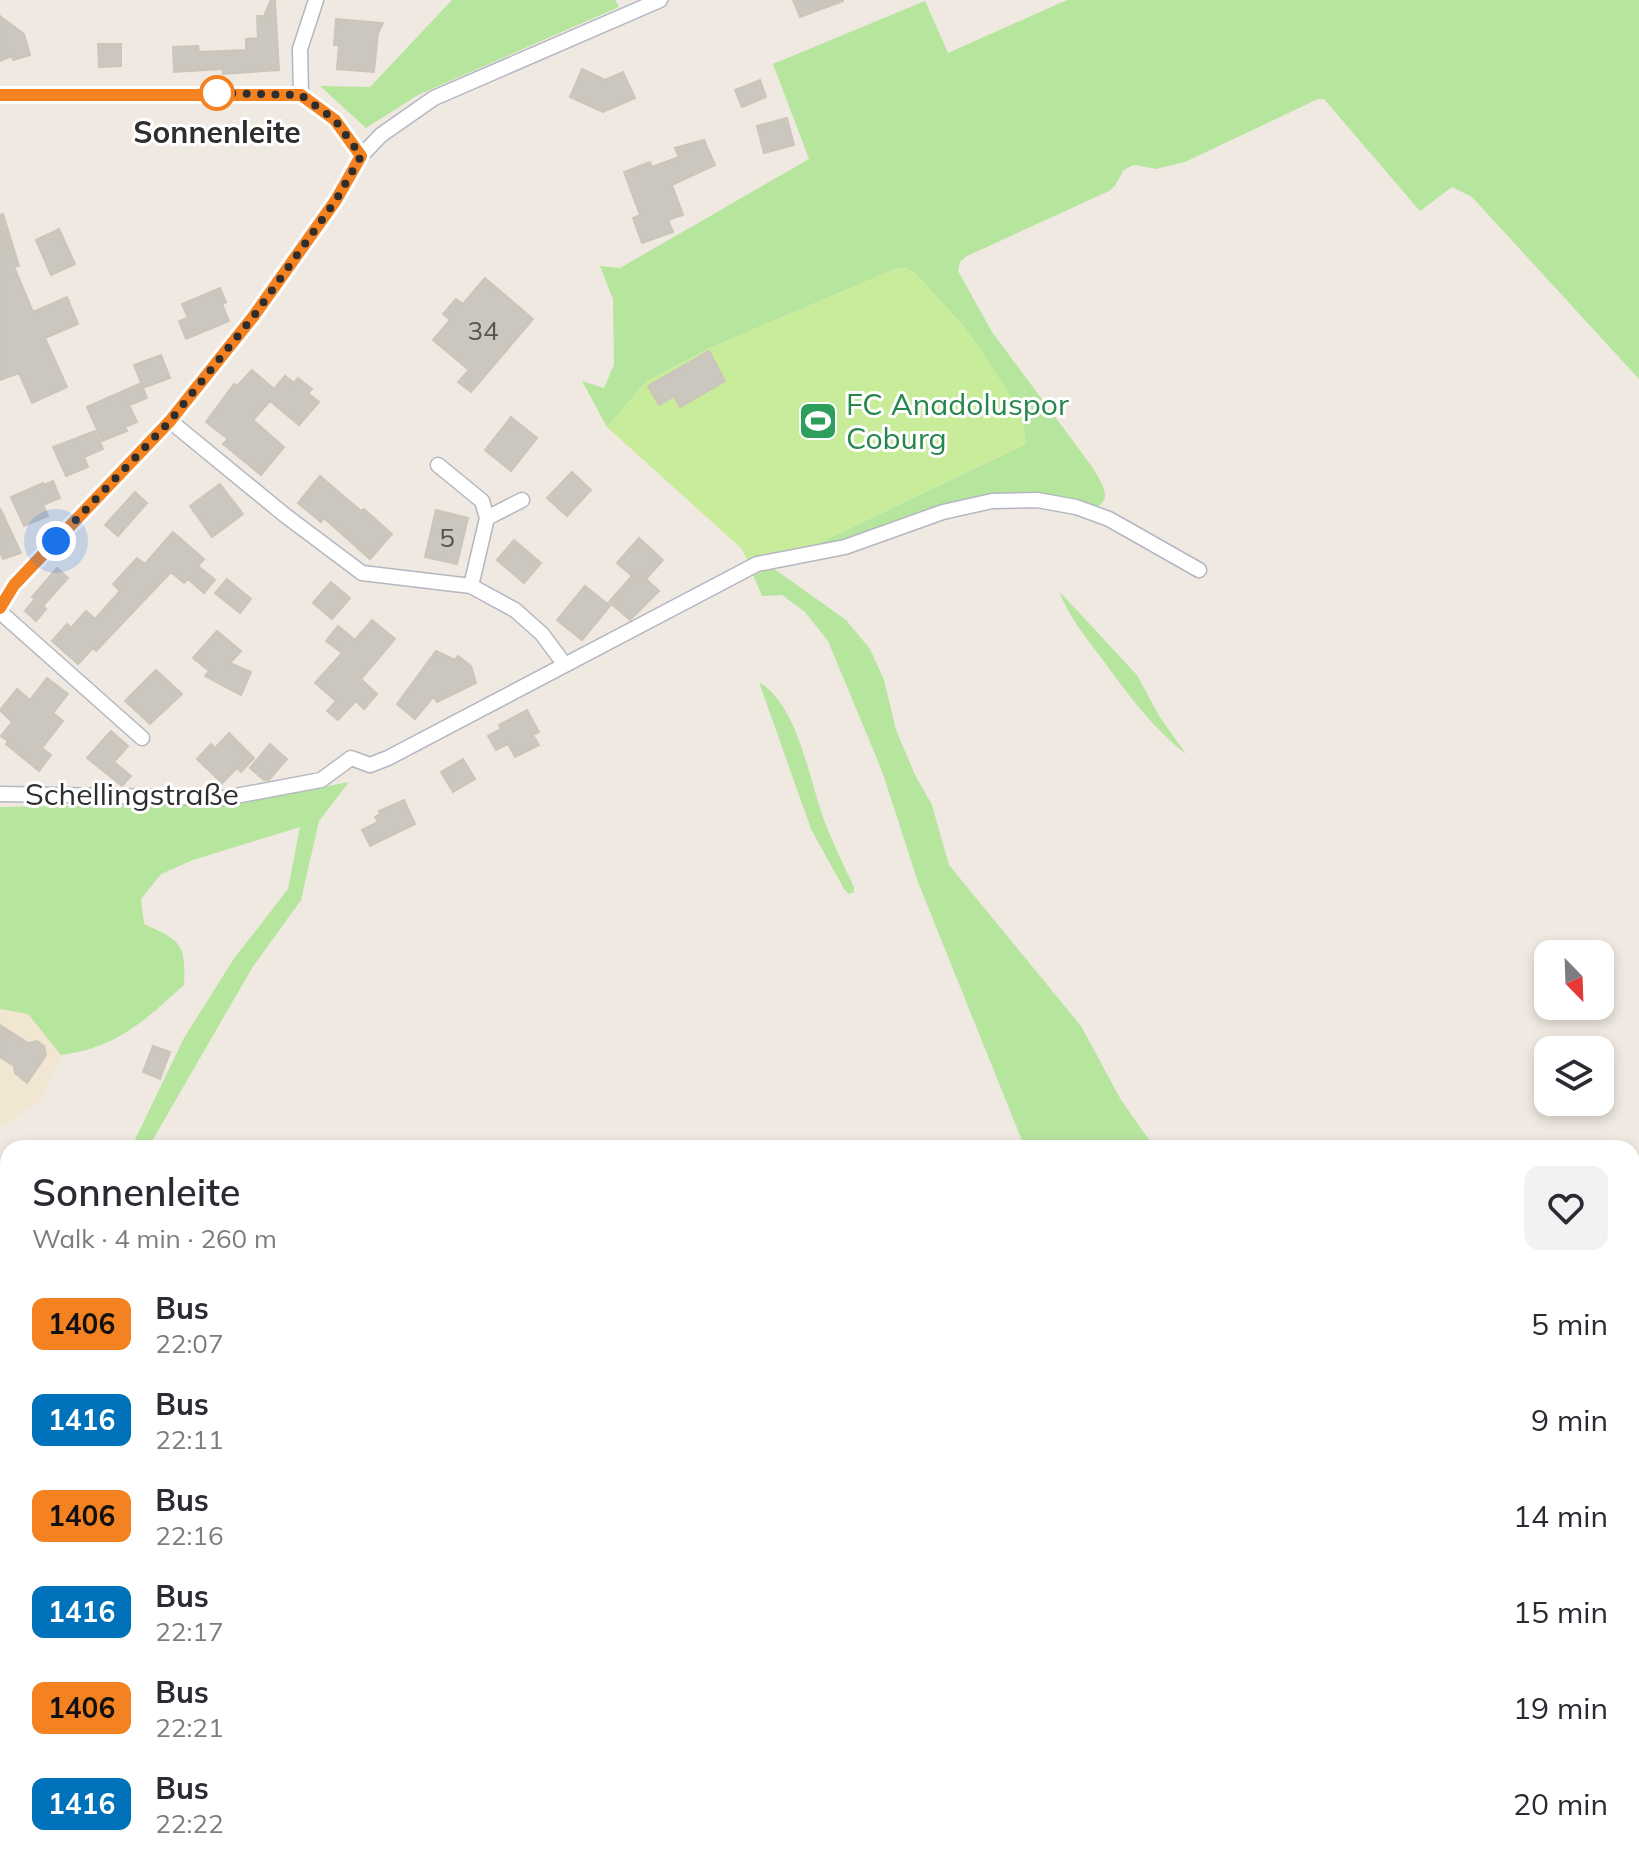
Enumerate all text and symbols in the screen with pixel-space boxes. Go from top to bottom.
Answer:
marker: Sonnenleite [200,76,234,110]
place label: Sonnenleite [133,113,301,151]
house number: 34 [467,314,499,347]
place label: FC Anadoluspor Coburg [846,385,1069,457]
sports icon: FC Anadoluspor Coburg [797,400,839,442]
your location [36,521,76,561]
house number: 5 [439,521,455,554]
street label: Schellingstraße [25,775,239,813]
north arrow [1534,940,1614,1020]
map controls [1534,940,1614,1116]
button: layers [1534,1036,1614,1116]
button: heart [1524,1166,1608,1250]
text: Sonnenleite [32,1168,241,1216]
text: Walk · 4 min · 260 m [32,1222,277,1255]
text: Bus [155,1289,209,1327]
text: 5 min [1531,1305,1608,1343]
text: 1406 [48,1306,115,1341]
text: 22:07 [155,1327,224,1360]
text: Bus [155,1385,209,1423]
text: 9 min [1531,1401,1608,1439]
text: 1416 [48,1402,115,1437]
text: 22:11 [155,1423,224,1456]
text: Bus [155,1481,209,1519]
text: 14 min [1513,1497,1608,1535]
text: 1406 [48,1498,115,1533]
text: 22:16 [155,1519,224,1552]
text: Bus [155,1577,209,1615]
text: 15 min [1513,1593,1608,1631]
text: 1416 [48,1594,115,1629]
text: 22:17 [155,1615,224,1648]
text: Bus [155,1673,209,1711]
text: 19 min [1513,1689,1608,1727]
text: 1406 [48,1690,115,1725]
text: 22:21 [155,1711,224,1744]
text: Bus [155,1769,209,1807]
text: 20 min [1513,1785,1608,1823]
text: 1416 [48,1786,115,1821]
text: 22:22 [155,1807,224,1840]

